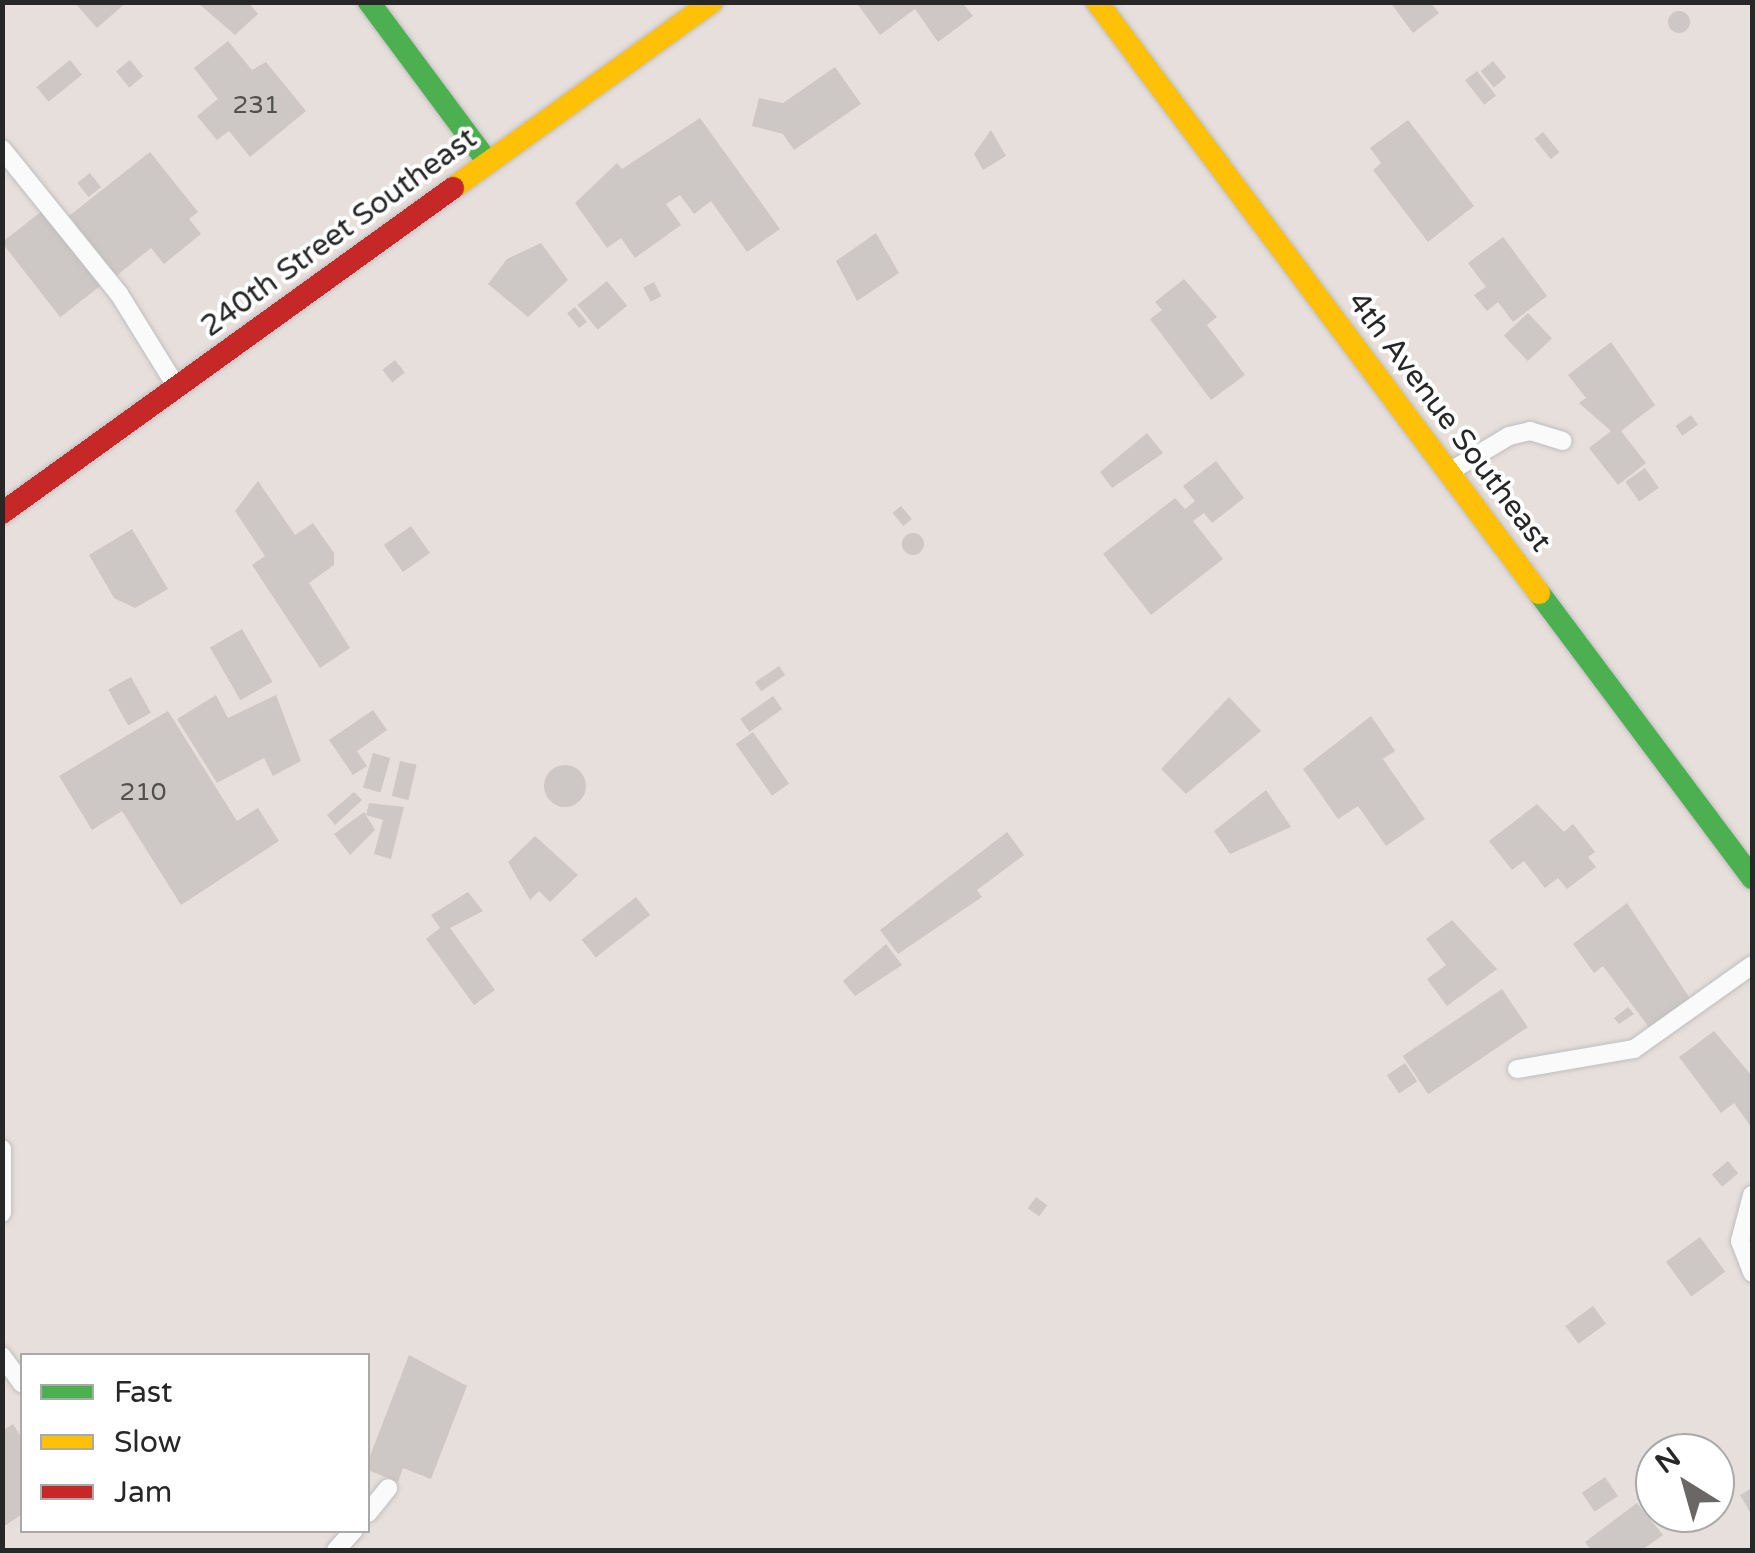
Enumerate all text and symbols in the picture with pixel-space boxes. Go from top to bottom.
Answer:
house number: 231 [232,90,280,120]
street label: 240th Street Southeast [194,121,484,345]
street label: 4th Avenue Southeast [1340,285,1558,559]
house number: 210 [119,777,167,807]
legend [20,1353,370,1533]
text: Fast [114,1374,173,1411]
text: Slow [114,1424,182,1461]
north arrow [1635,1433,1735,1533]
text: N [1649,1440,1687,1481]
text: Jam [114,1474,172,1511]

